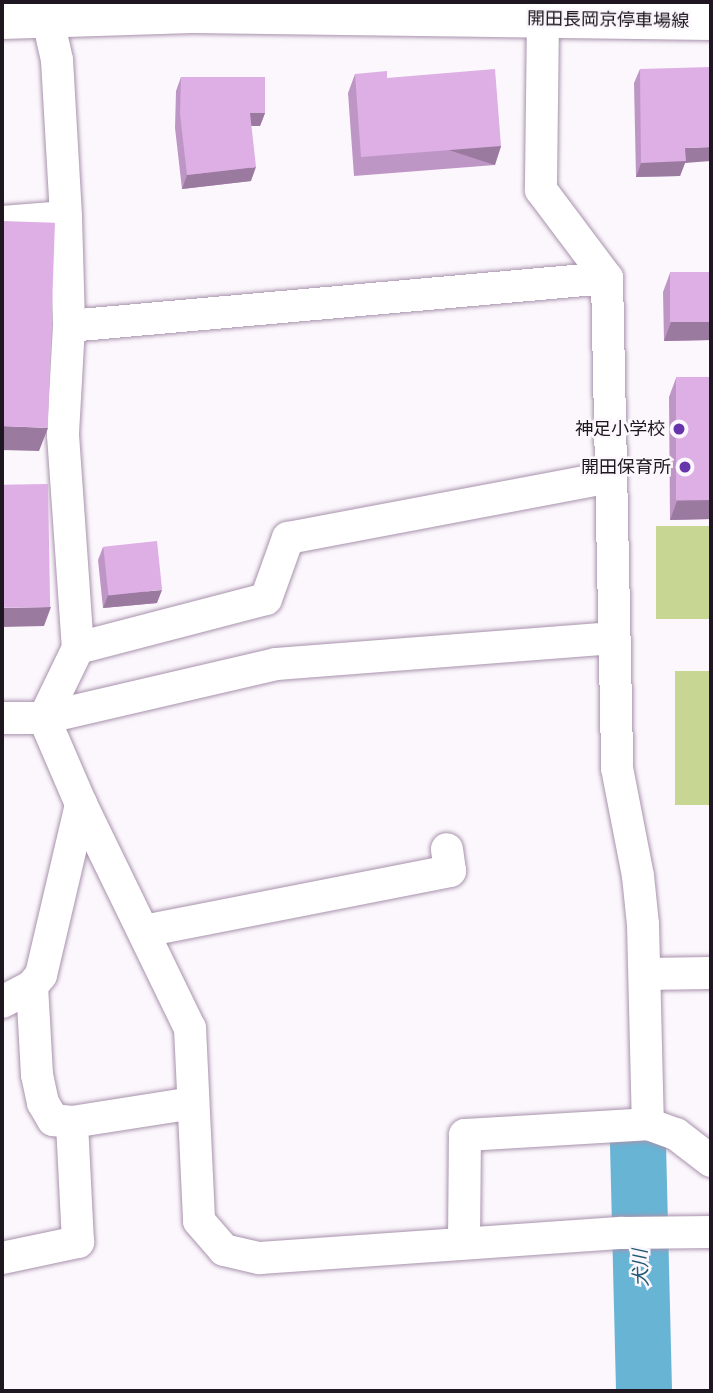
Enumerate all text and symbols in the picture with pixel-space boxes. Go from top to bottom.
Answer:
street label: 開田長岡京停車場線 [527,8,689,32]
place label: 神足小学校 [575,418,665,440]
marker: 神足小学校 [671,421,687,437]
place label: 開田保育所 [581,456,671,478]
marker: 開田保育所 [677,459,693,475]
water label: 犬川 [629,1249,653,1287]

